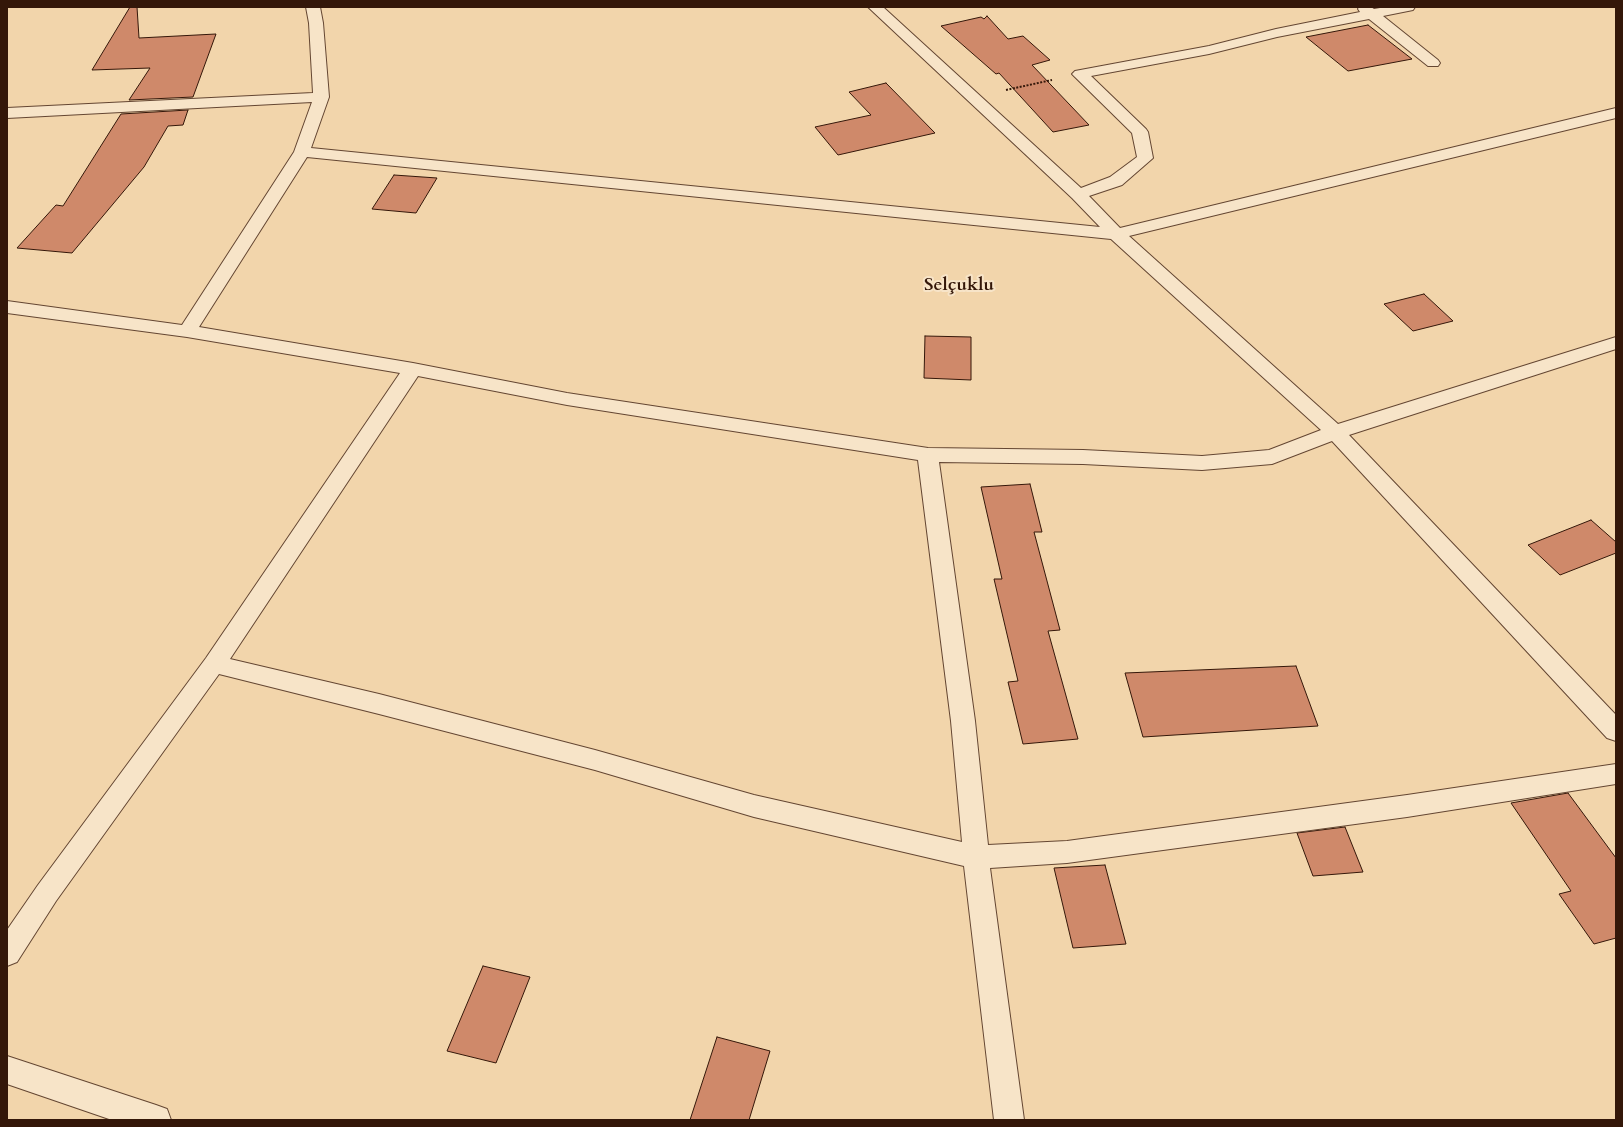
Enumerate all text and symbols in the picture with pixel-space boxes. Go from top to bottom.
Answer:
district label: Selçuklu [924,275,994,297]

